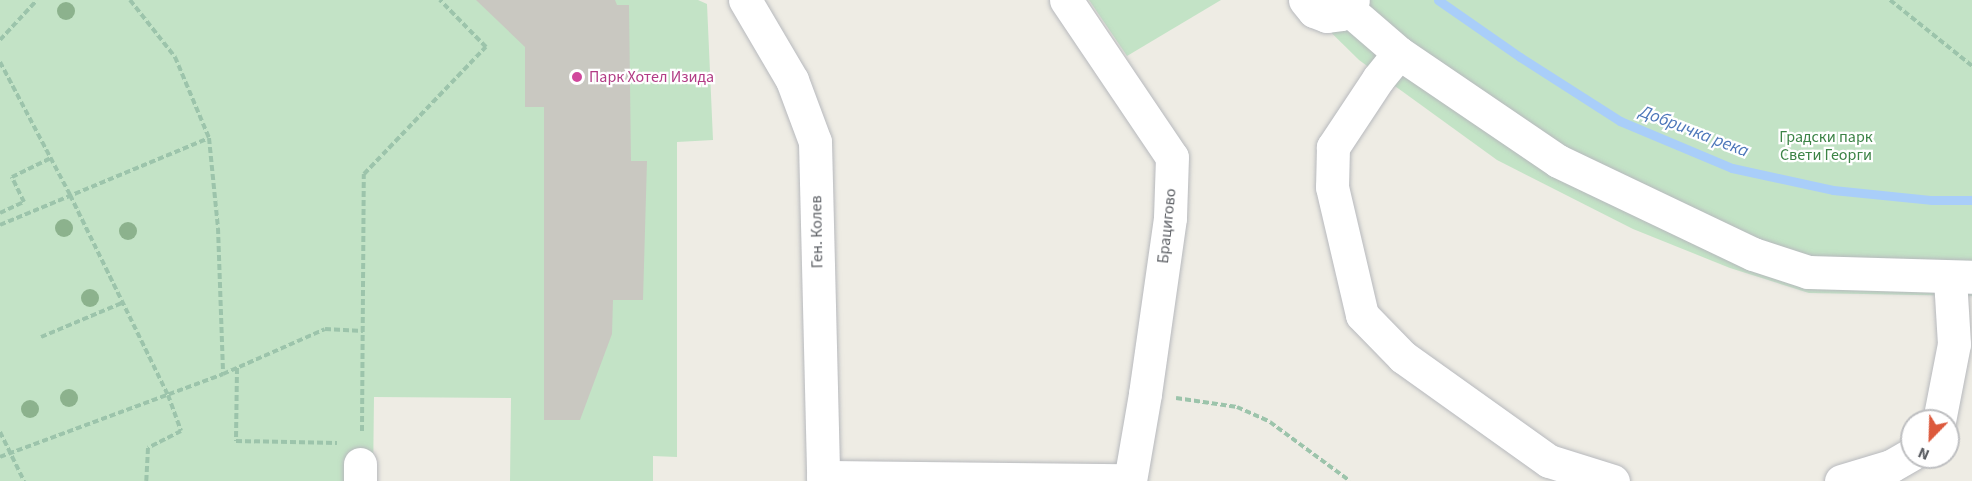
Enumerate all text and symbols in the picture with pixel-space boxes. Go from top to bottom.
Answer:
place label: Парк Хотел Изида [589,67,714,87]
marker: Парк Хотел Изида [570,70,584,84]
water label: Добричка река [1636,101,1752,163]
park label: Градски парк Свети Георги [1779,127,1873,165]
street label: Брацигово [1154,188,1180,264]
street label: Ген. Колев [807,195,827,269]
north arrow [1900,409,1960,469]
text: N [1915,442,1933,466]

